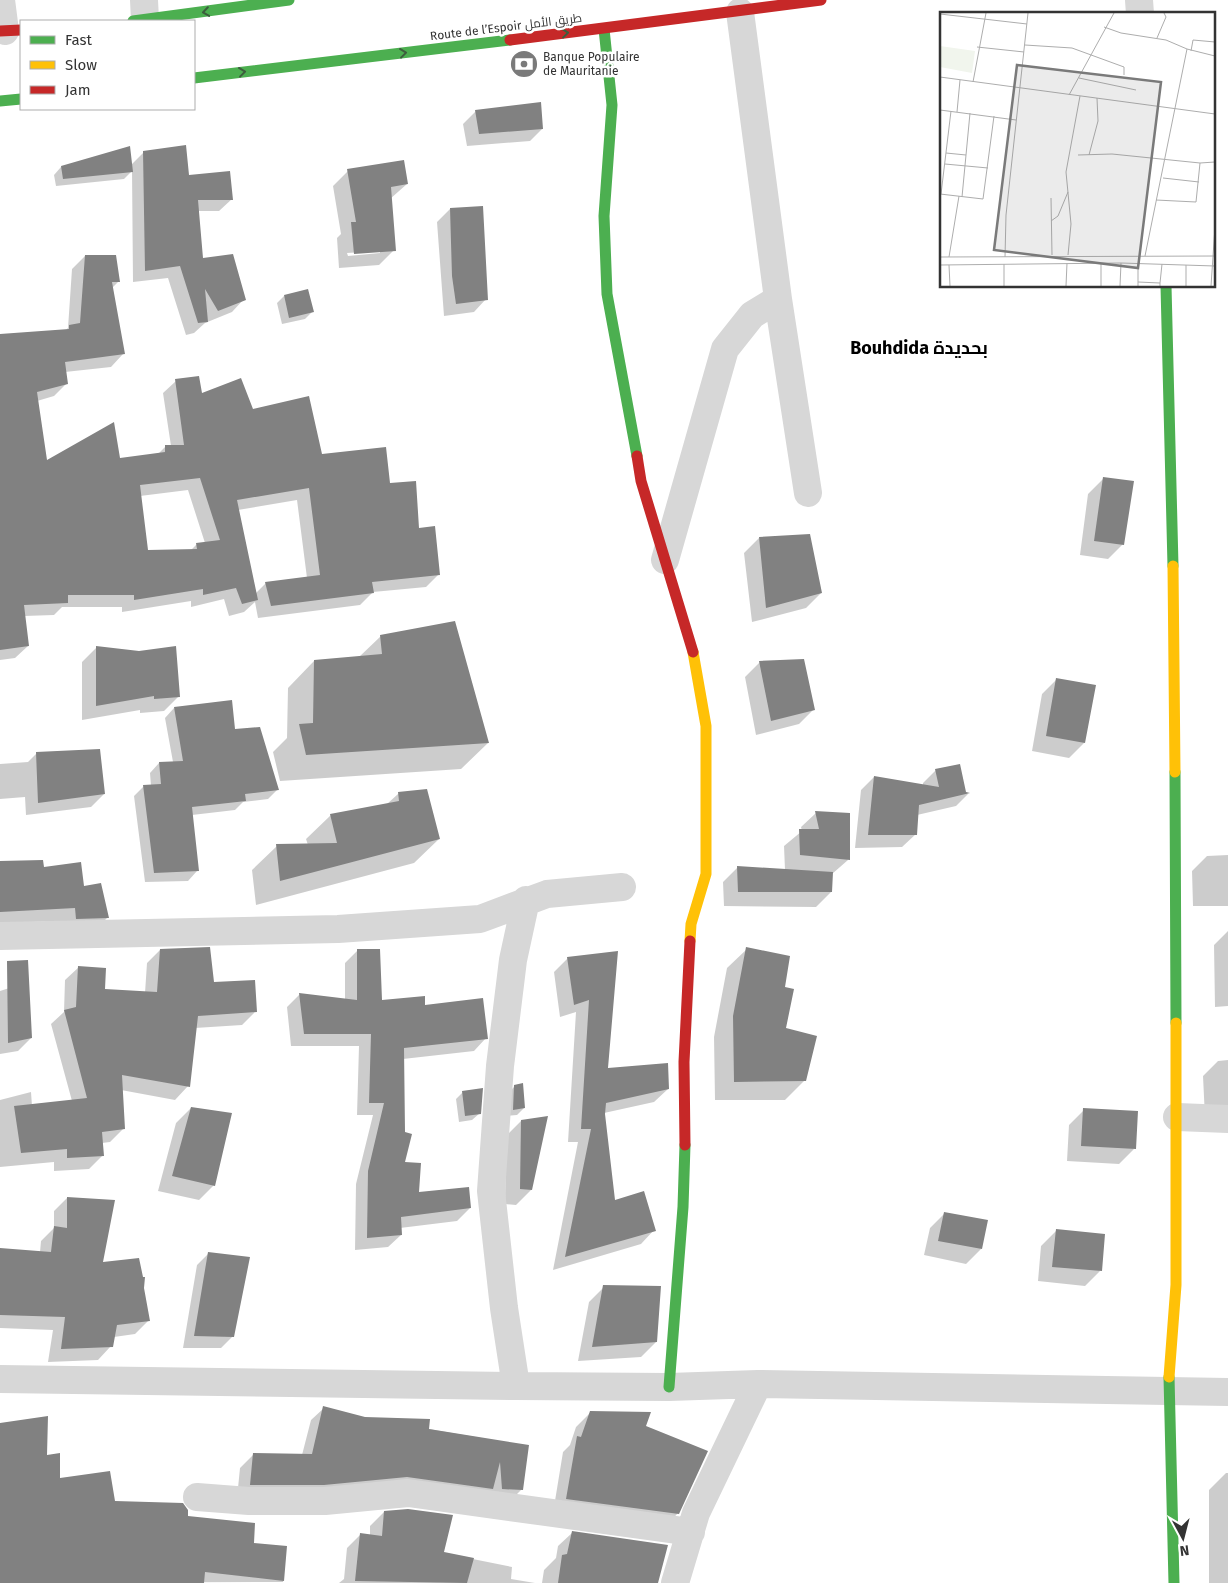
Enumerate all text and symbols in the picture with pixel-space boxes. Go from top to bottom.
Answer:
one-way arrow [202,6,210,17]
street label: Route de l’Espoir طريق الأمل [429,11,583,43]
inset map [940,12,1216,288]
legend [20,20,195,110]
one-way arrow [561,28,569,39]
text: Fast [65,31,92,49]
one-way arrow [400,48,408,59]
bank icon: Banque Populaire de Mauritanie [509,49,539,79]
place label: Banque Populaire de Mauritanie [543,50,640,78]
text: Slow [65,56,97,74]
one-way arrow [238,67,246,78]
text: Jam [65,81,91,99]
district label: Bouhdida بحديدة [850,337,988,359]
north arrow [1158,1513,1208,1563]
text: N [1179,1541,1190,1559]

